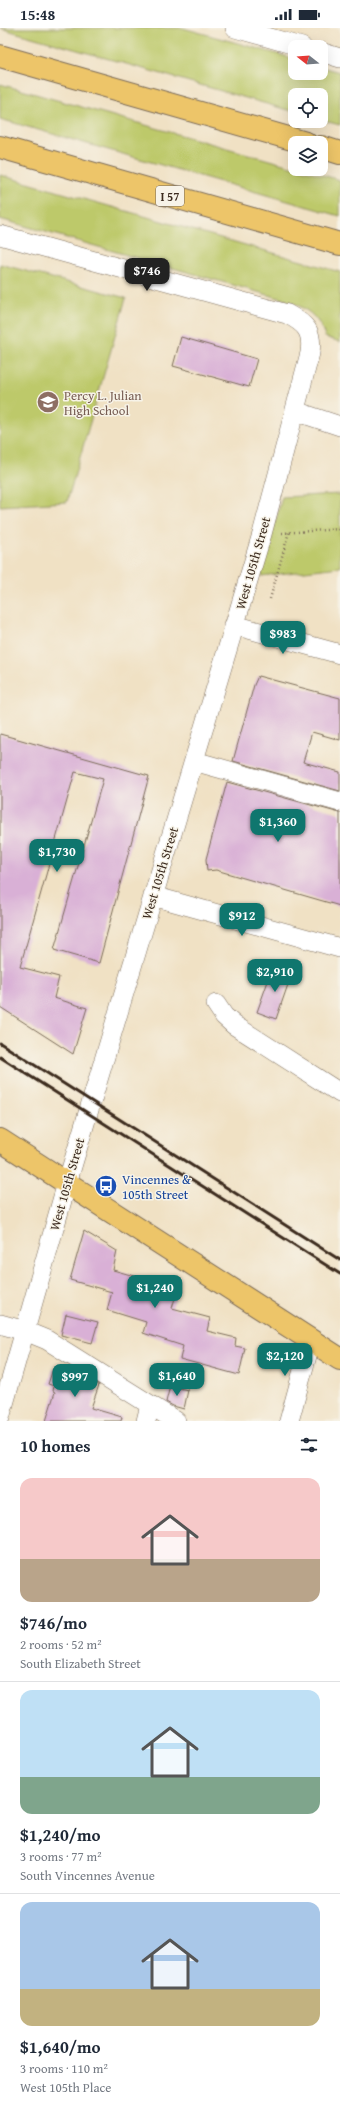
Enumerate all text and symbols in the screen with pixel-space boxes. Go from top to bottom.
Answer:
text: 15:48 [20,4,55,25]
north arrow [288,40,328,80]
map controls [288,40,328,176]
button: locate [288,88,328,128]
button: layers [288,136,328,176]
road number: I 57 [156,186,184,206]
pin: $746 [123,258,171,292]
text: $746 [134,261,160,280]
place label: Percy L. Julian High School [64,386,142,420]
school or university icon: Percy L. Julian High School [35,389,61,415]
street label: West 105th Street [231,514,275,612]
pin: $983 [259,621,307,655]
text: $983 [270,624,296,643]
pin: $1,360 [245,809,311,843]
text: $1,360 [259,812,297,831]
street label: West 105th Street [137,824,183,922]
pin: $1,730 [24,839,90,873]
text: $1,730 [38,842,76,861]
pin: $912 [218,903,266,937]
text: $912 [229,906,255,925]
pin: $2,910 [242,959,308,993]
text: $2,910 [256,962,294,981]
street label: West 105th Street [45,1135,89,1233]
place label: Vincennes & 105th Street [122,1170,191,1204]
bus stop icon: Vincennes & 105th Street [93,1173,119,1199]
pin: $1,240 [122,1275,188,1309]
text: $1,240 [136,1278,174,1297]
pin: $2,120 [252,1343,318,1377]
text: $2,120 [266,1346,304,1365]
pin: $1,640 [144,1363,210,1397]
pin: $997 [51,1364,99,1398]
text: $1,640 [158,1366,196,1385]
text: $997 [62,1367,88,1386]
text: 10 homes [20,1433,91,1458]
icon: filters [298,1434,320,1456]
icon: home [134,1504,206,1576]
text: $746/mo [20,1610,87,1635]
text: 2 rooms · 52 m² [20,1635,102,1654]
text: South Elizabeth Street [20,1654,141,1673]
icon: home [134,1716,206,1788]
text: $1,240/mo [20,1822,101,1847]
text: 3 rooms · 77 m² [20,1847,102,1866]
text: South Vincennes Avenue [20,1866,155,1885]
icon: home [134,1928,206,2000]
text: $1,640/mo [20,2034,101,2059]
text: 3 rooms · 110 m² [20,2059,108,2078]
text: West 105th Place [20,2078,111,2097]

